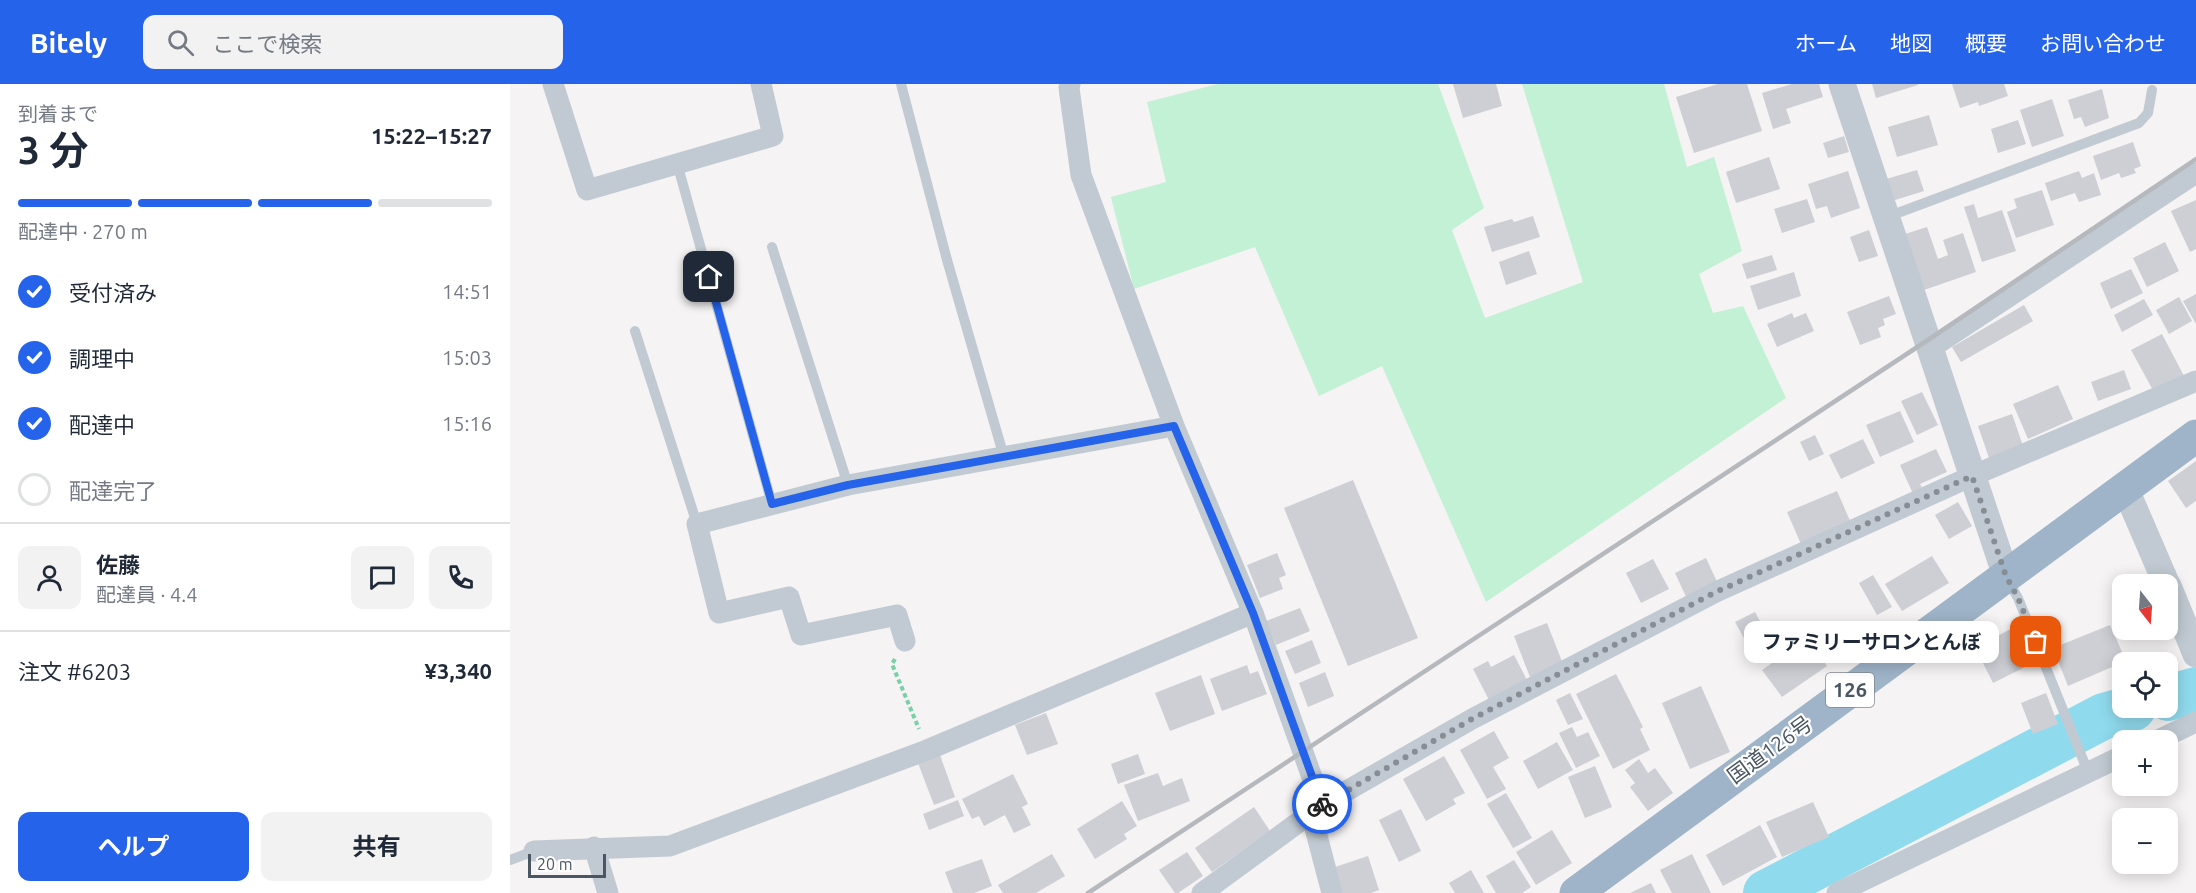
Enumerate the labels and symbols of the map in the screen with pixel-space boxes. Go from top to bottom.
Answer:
pin [683,251,734,302]
north arrow [2112,574,2178,640]
pin [2010,616,2061,667]
callout: ファミリーサロンとんぼ [1745,621,2000,663]
road number: 126 [1826,673,1874,707]
street label: 国道126号 [1722,711,1816,788]
courier [1292,774,1352,834]
scale bar [528,851,606,878]

